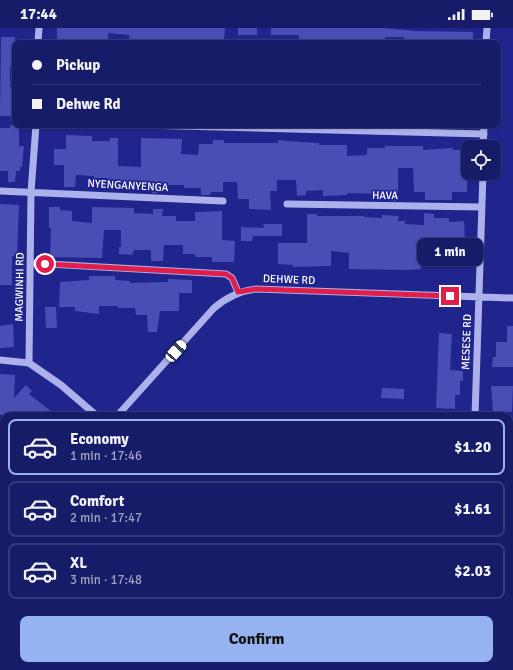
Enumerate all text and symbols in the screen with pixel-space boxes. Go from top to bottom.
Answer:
text: 17:44 [20,5,57,23]
text: Pickup [56,56,100,74]
text: Dehwe Rd [56,95,121,113]
map controls [461,140,501,180]
button: locate [461,140,501,180]
street label: NYENGANYENGA [87,177,169,194]
street label: HAVA [372,189,398,202]
callout: 1 min [417,238,483,266]
text: 1 min [434,244,466,260]
street label: MAGWINHI RD [12,252,27,322]
route start [36,255,54,273]
street label: DEHWE RD [263,272,315,287]
route end [441,287,459,305]
street label: MESESE RD [459,314,474,370]
car [164,338,188,364]
icon: car [22,429,58,465]
text: Economy [70,430,129,448]
text: $1.20 [454,438,491,456]
text: 1 min · 17:46 [70,448,142,464]
icon: car [22,491,58,527]
text: Comfort [70,492,124,510]
text: $1.61 [454,500,491,518]
text: 2 min · 17:47 [70,510,142,526]
icon: car [22,553,58,589]
text: XL [70,554,87,572]
text: $2.03 [454,562,491,580]
text: 3 min · 17:48 [70,572,142,588]
button: Confirm [20,616,493,662]

